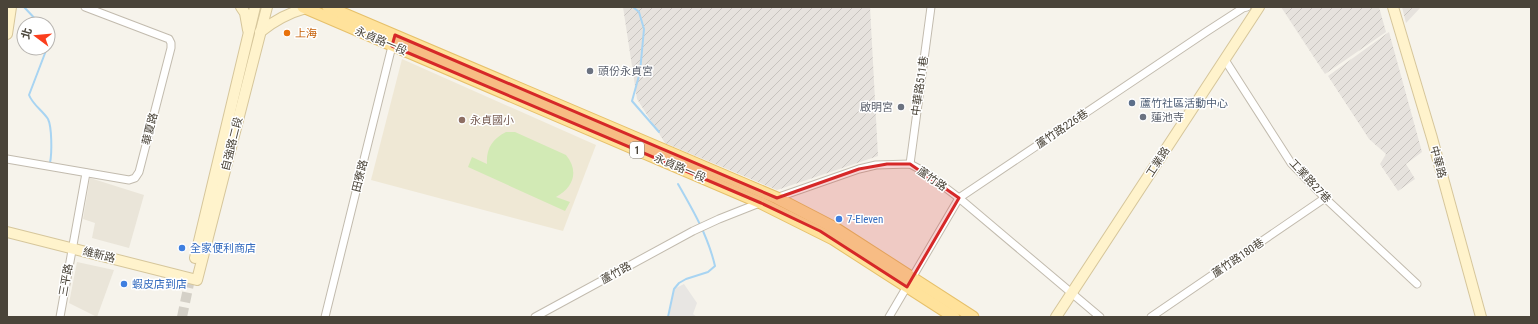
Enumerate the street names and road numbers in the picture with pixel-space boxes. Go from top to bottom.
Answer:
street label: 永貞路一段 [353,24,409,58]
street label: 中華路511巷 [909,55,931,117]
street label: 蘆竹路226巷 [1033,107,1091,151]
street label: 華夏路 [140,111,160,147]
street label: 自強路二段 [219,116,245,172]
road number: 1 [630,142,644,158]
street label: 中華路 [1427,144,1449,180]
street label: 工業路 [1144,145,1172,179]
street label: 永貞路一段 [652,151,708,185]
street label: 工業路27巷 [1287,157,1333,205]
street label: 田寮路 [350,158,370,194]
street label: 蘆竹路 [915,164,949,194]
street label: 蘆竹路180巷 [1209,236,1267,280]
street label: 維新路 [81,245,117,265]
street label: 蘆竹路 [598,259,634,287]
street label: 三平路 [57,263,75,297]

